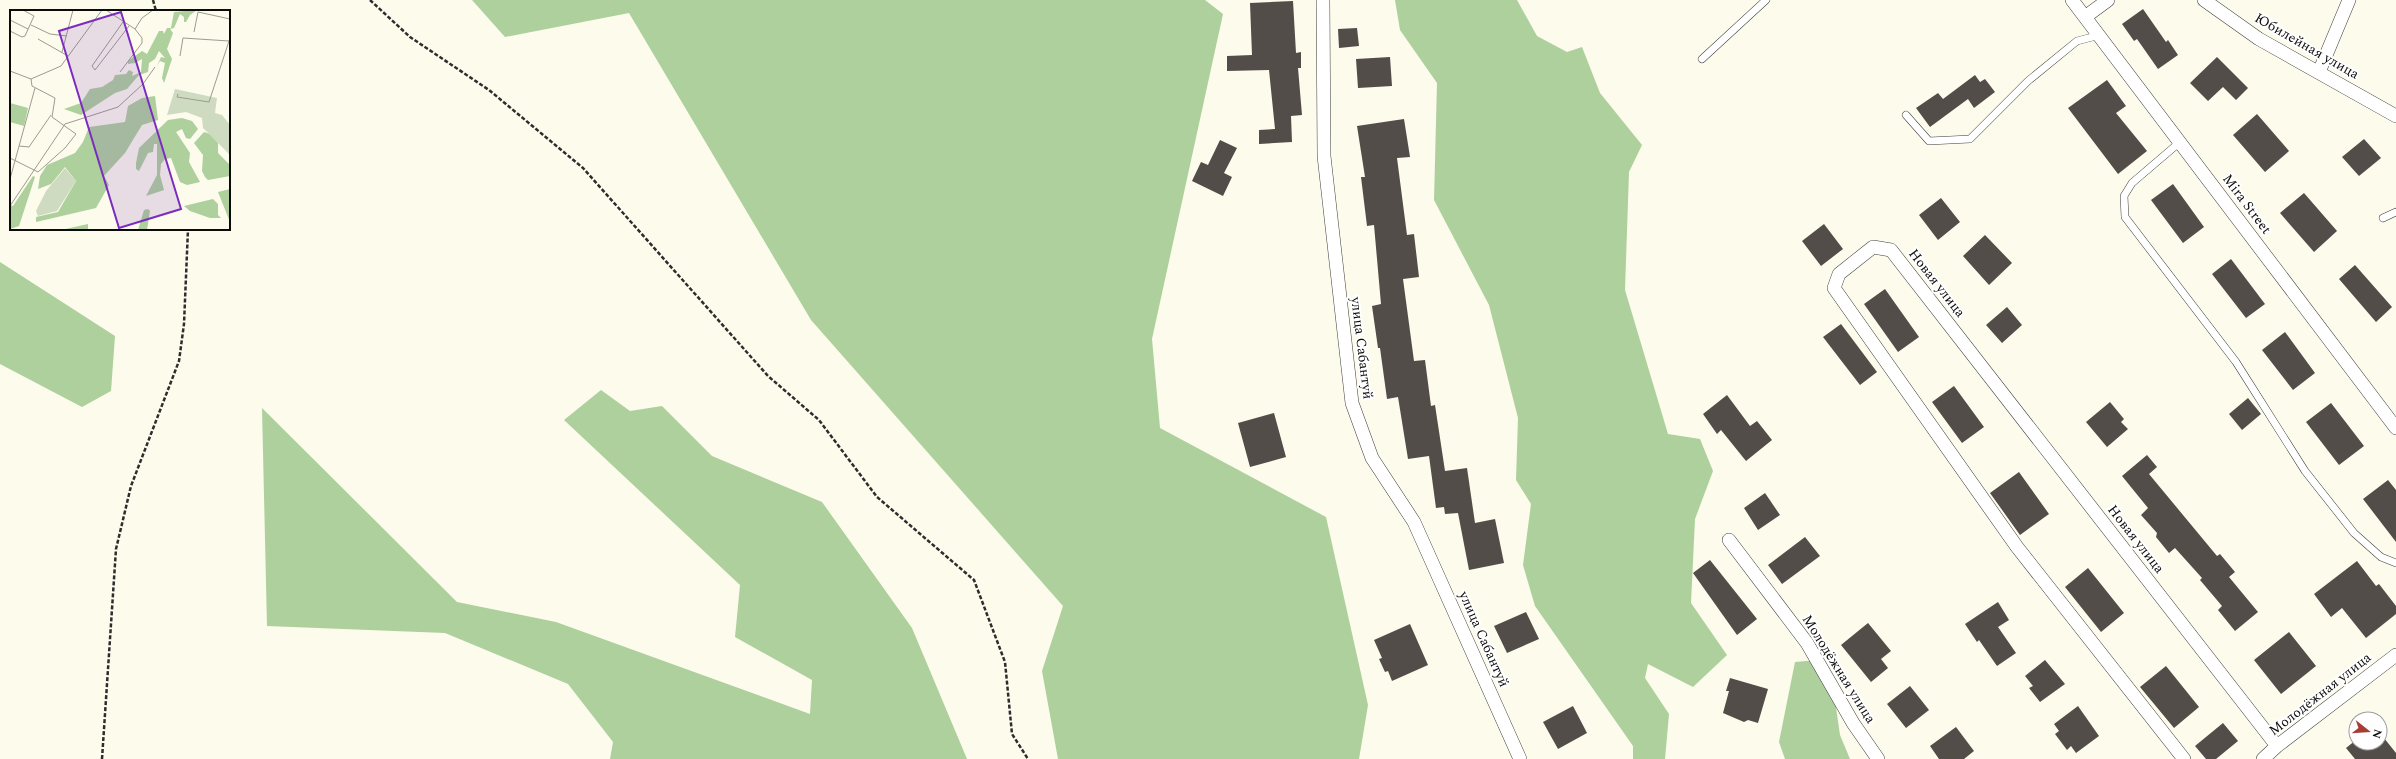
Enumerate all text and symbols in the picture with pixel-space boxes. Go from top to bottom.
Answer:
street label: Юбилейная улица [2251,8,2363,85]
inset map [10,10,230,230]
street label: Mira Street [2217,169,2277,239]
street label: Новая улица [1904,244,1971,322]
street label: улица Сабантуй [1345,295,1379,400]
street label: Новая улица [2103,500,2170,578]
street label: улица Сабантуй [1453,587,1515,690]
street label: Молодёжная улица [1797,610,1881,728]
street label: Молодёжная улица [2264,647,2376,741]
north arrow [2348,711,2388,751]
text: N [2368,727,2387,741]

